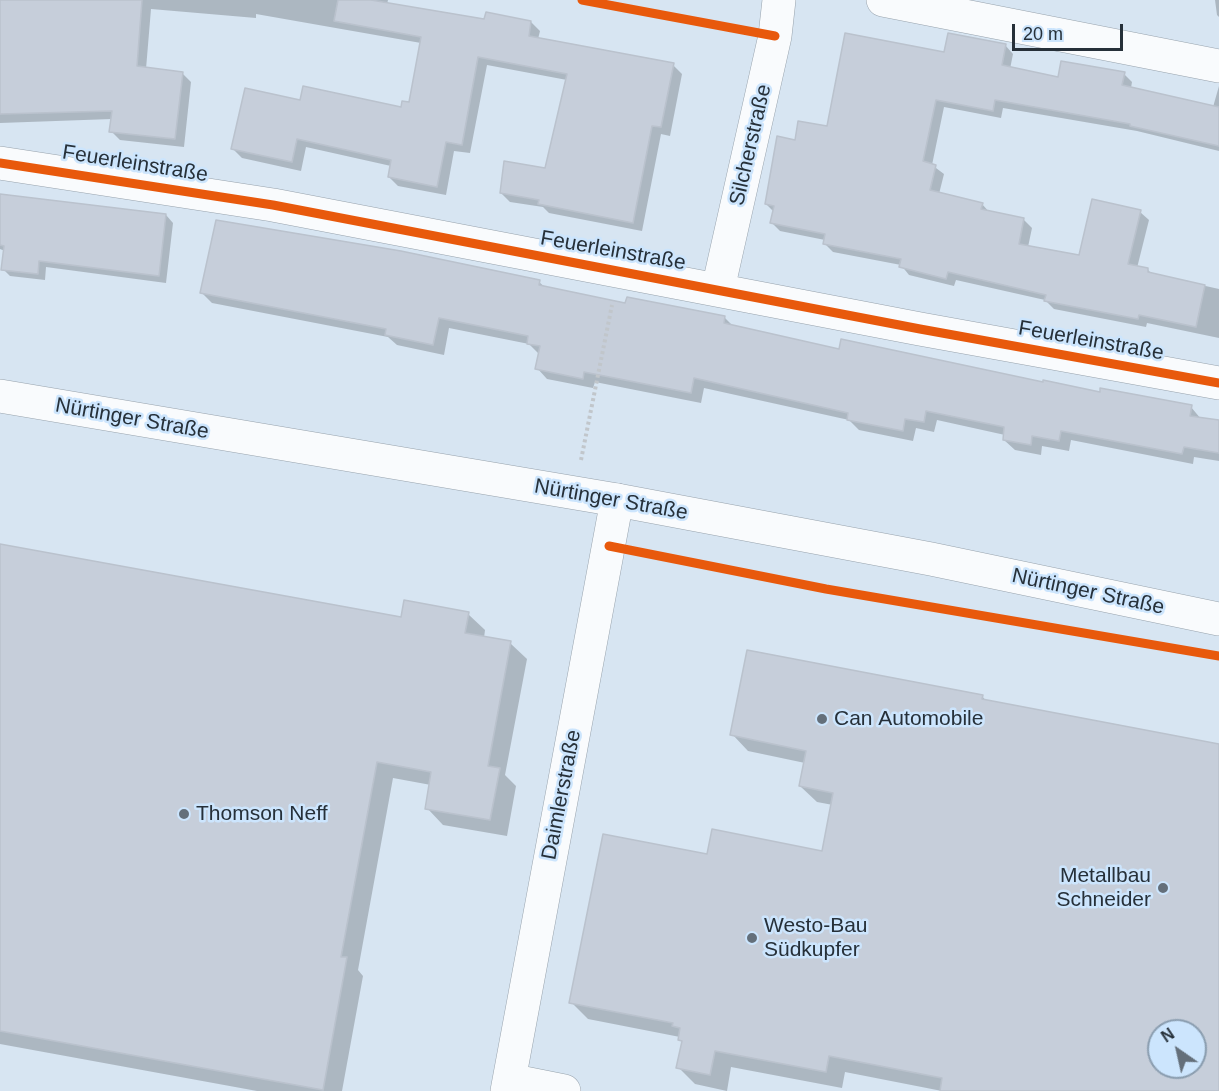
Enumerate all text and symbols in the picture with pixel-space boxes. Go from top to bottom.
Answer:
scale bar [1015,12,1126,50]
text: 20 m [1023,24,1063,44]
street label: Silcherstraße [725,82,777,208]
street label: Feuerleinstraße [60,140,210,188]
street label: Feuerleinstraße [538,226,688,276]
street label: Feuerleinstraße [1016,316,1166,366]
street label: Nürtinger Straße [53,393,211,445]
street label: Nürtinger Straße [532,474,690,526]
street label: Nürtinger Straße [1009,564,1167,620]
place label: Can Automobile [834,706,983,732]
marker: Can Automobile [815,712,829,726]
street label: Daimlerstraße [537,728,587,862]
place label: Thomson Neff [196,801,328,827]
marker: Thomson Neff [177,807,191,821]
place label: Metallbau Schneider [1056,863,1151,913]
marker: Metallbau Schneider [1156,881,1170,895]
place label: Westo-Bau Südkupfer [764,913,867,963]
marker: Westo-Bau Südkupfer [745,931,759,945]
north arrow [1147,1019,1207,1079]
text: N [1158,1025,1177,1046]

